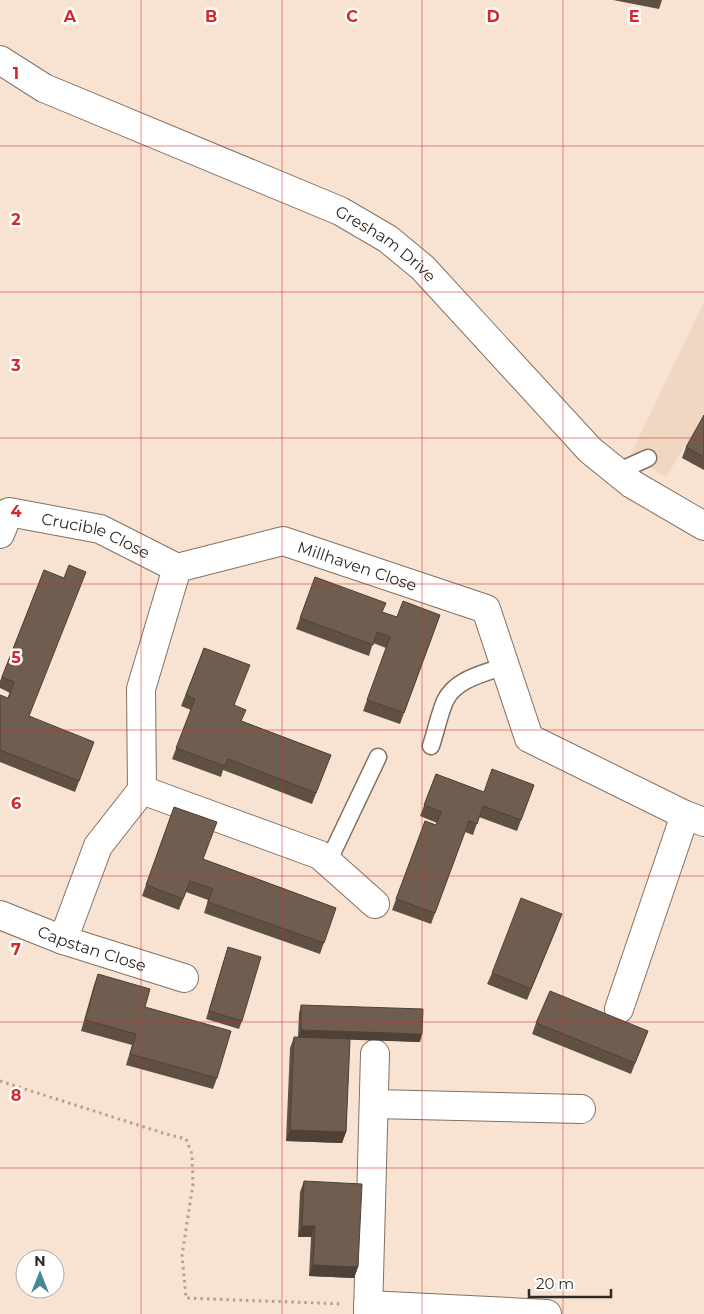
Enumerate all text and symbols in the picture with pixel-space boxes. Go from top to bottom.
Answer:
text: A [63,7,77,26]
text: B [205,7,217,26]
text: C [346,7,358,26]
text: D [486,7,500,26]
text: E [629,7,639,26]
text: 1 [13,64,19,83]
street label: Gresham Drive [332,201,440,285]
text: 2 [11,210,21,229]
text: 3 [10,356,21,375]
text: 4 [10,502,22,521]
street label: Crucible Close [40,509,153,562]
street label: Millhaven Close [295,537,419,595]
text: 5 [11,648,21,667]
text: 6 [11,794,21,813]
street label: Capstan Close [35,921,149,975]
text: 7 [11,940,21,959]
text: 8 [11,1086,21,1105]
north arrow [15,1249,65,1299]
text: N [34,1252,46,1270]
scale bar [529,1266,612,1298]
text: 20 m [536,1274,574,1293]

